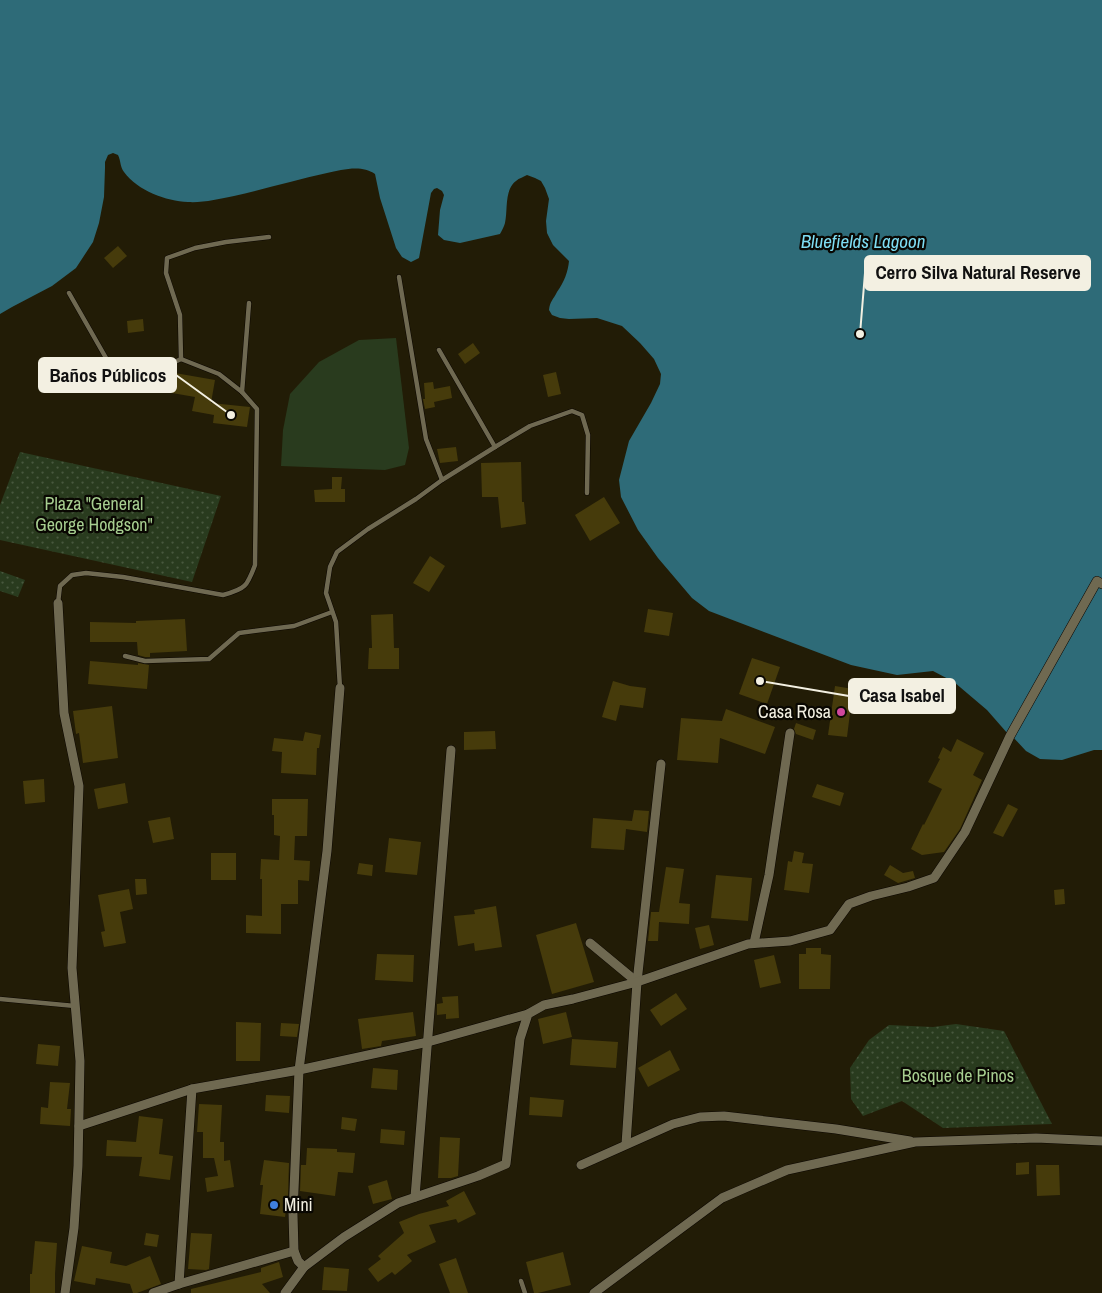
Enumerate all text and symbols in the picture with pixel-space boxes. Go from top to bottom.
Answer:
water label: Bluefields Lagoon [801,228,925,254]
callout: Cerro Silva Natural Reserve [865,256,1090,290]
text: Cerro Silva Natural Reserve [875,259,1081,285]
callout: Baños Públicos [39,358,176,392]
text: Baños Públicos [50,362,166,388]
park label: Plaza "General George Hodgson" [35,491,153,537]
callout: Casa Isabel [849,679,955,713]
text: Casa Isabel [859,682,945,708]
place label: Casa Rosa [758,699,831,724]
marker: Casa Rosa [835,706,847,718]
park label: Bosque de Pinos [902,1063,1014,1088]
place label: Mini [284,1192,313,1217]
marker: Mini [268,1199,280,1211]

